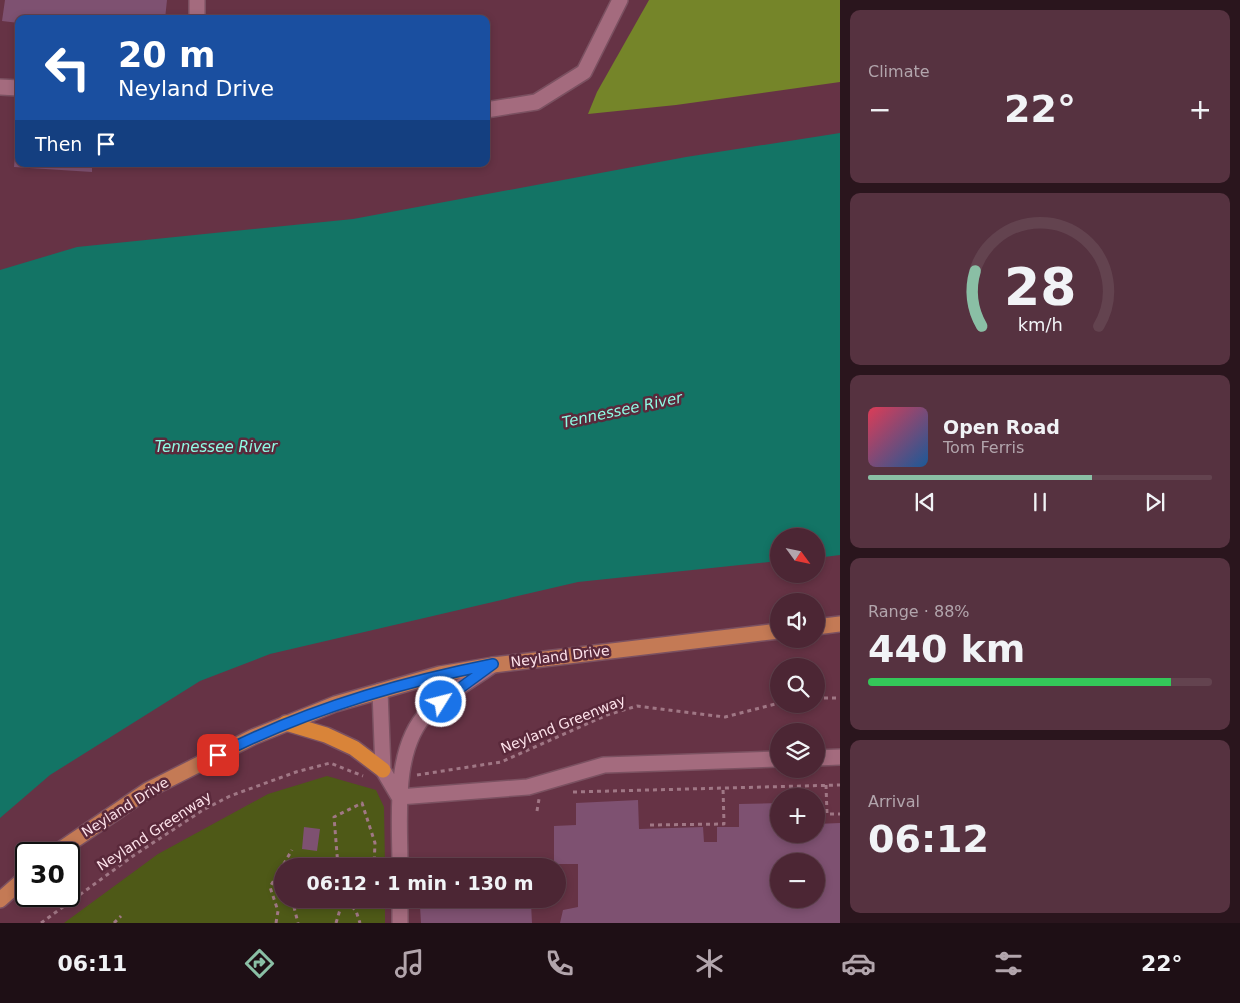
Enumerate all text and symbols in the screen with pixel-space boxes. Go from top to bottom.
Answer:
icon: left [35,35,100,100]
text: 20 m [118,35,215,75]
text: Climate [868,62,930,81]
text: Neyland Drive [118,76,274,101]
text: 22° [1004,87,1076,131]
text: − [868,93,891,126]
text: + [1189,93,1212,126]
icon: arrive [92,130,120,158]
text: Then [35,133,82,155]
text: 28 [1004,257,1076,317]
text: km/h [1017,314,1063,335]
water label: Tennessee River [560,388,685,432]
text: Open Road [943,416,1060,438]
water label: Tennessee River [155,438,278,456]
text: Tom Ferris [943,438,1024,457]
icon: previous [911,488,939,516]
icon: pause [1026,488,1054,516]
icon: next [1141,488,1169,516]
north arrow [770,528,825,582]
map controls [770,528,825,908]
button: sound [770,593,825,648]
text: Range · 88% [868,602,970,621]
text: 440 km [868,627,1025,671]
street label: Neyland Drive [510,642,610,670]
button: search [770,658,825,713]
position arrow [414,675,466,727]
street label: Neyland Greenway [498,692,628,756]
button: layers [770,723,825,778]
pin [197,734,239,776]
icon: arrive [204,741,232,769]
street label: Neyland Drive [79,774,171,840]
street label: Neyland Greenway [94,788,214,874]
button: + [770,788,825,843]
text: Arrival [868,792,920,811]
text: 06:12 [868,817,989,861]
speed limit sign: 30 [15,842,80,907]
button: − [770,853,825,908]
text: 06:12 · 1 min · 130 m [306,872,534,894]
icon: directions [242,946,277,981]
icon: music [392,946,427,981]
icon: phone [542,946,577,981]
icon: climate [692,946,727,981]
icon: car [841,946,876,981]
icon: filters [991,946,1026,981]
text: 06:11 [57,951,127,976]
text: 22° [1141,951,1183,976]

